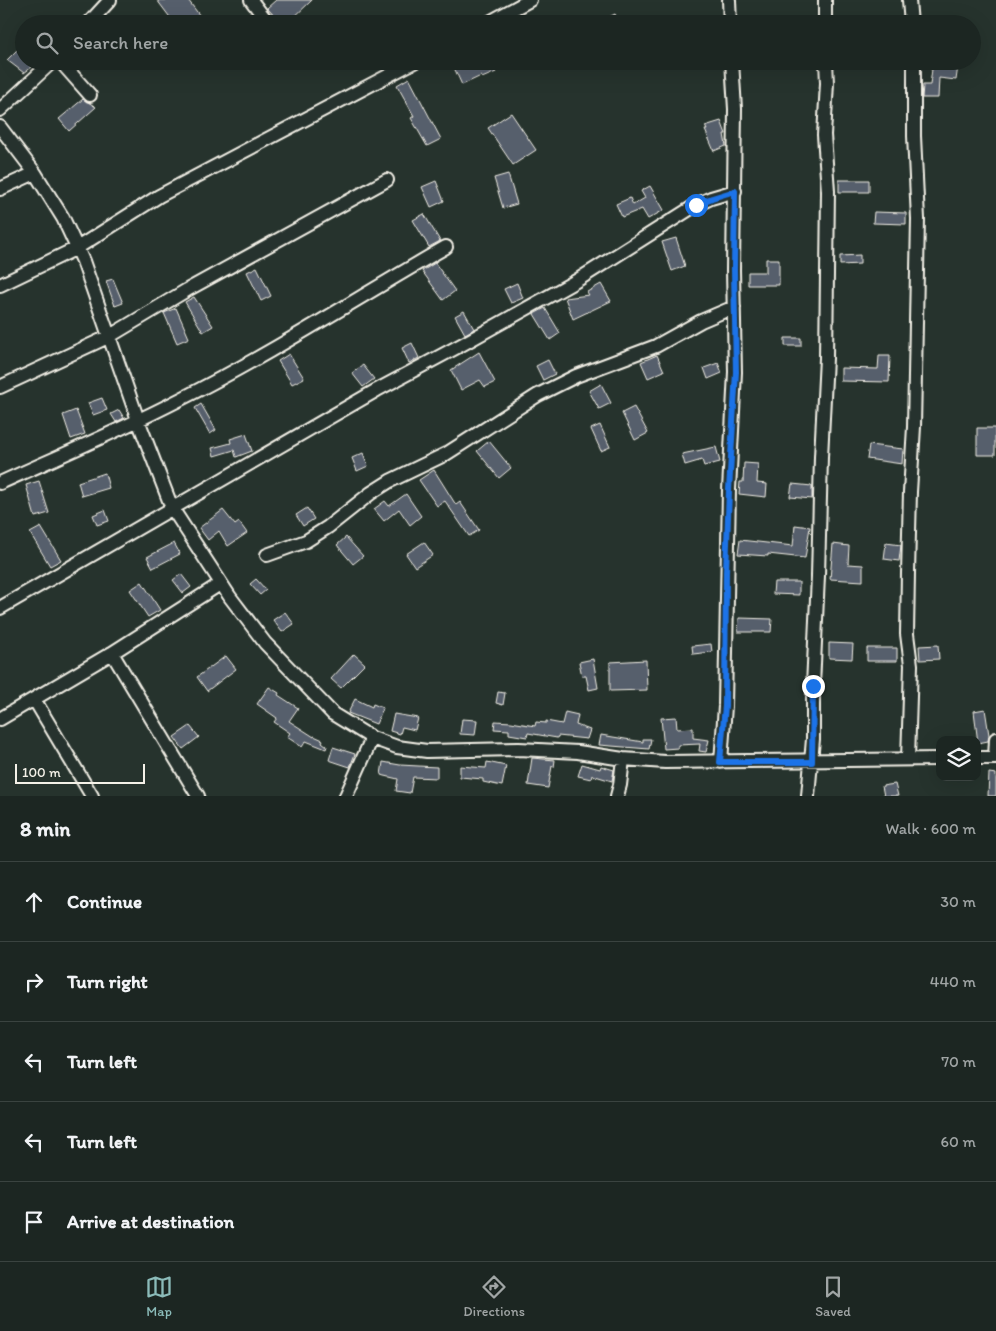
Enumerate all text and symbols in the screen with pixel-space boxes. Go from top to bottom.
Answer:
search box [15,15,981,70]
icon: search [33,29,61,57]
text: Search here [73,31,168,54]
route start [685,194,708,217]
route end [802,675,825,698]
map controls [936,736,981,781]
button: layers [936,736,981,781]
scale bar [15,761,145,784]
text: 100 m [22,764,61,781]
text: 8 min [20,816,70,841]
text: Walk · 600 m [886,819,976,838]
icon: ahead [20,888,48,916]
text: Continue [67,890,142,913]
text: 30 m [940,892,976,911]
icon: right [20,968,48,996]
text: Turn right [67,970,148,993]
text: 440 m [930,972,976,991]
icon: left [20,1048,48,1076]
text: Turn left [67,1050,137,1073]
text: 70 m [941,1052,976,1071]
icon: left [20,1128,48,1156]
text: Turn left [67,1130,137,1153]
text: 60 m [941,1132,976,1151]
icon: arrive [20,1208,48,1236]
text: Arrive at destination [67,1210,234,1233]
tab: Map [145,1273,173,1320]
tab: Directions [463,1273,525,1320]
tab: Saved [815,1273,851,1320]

